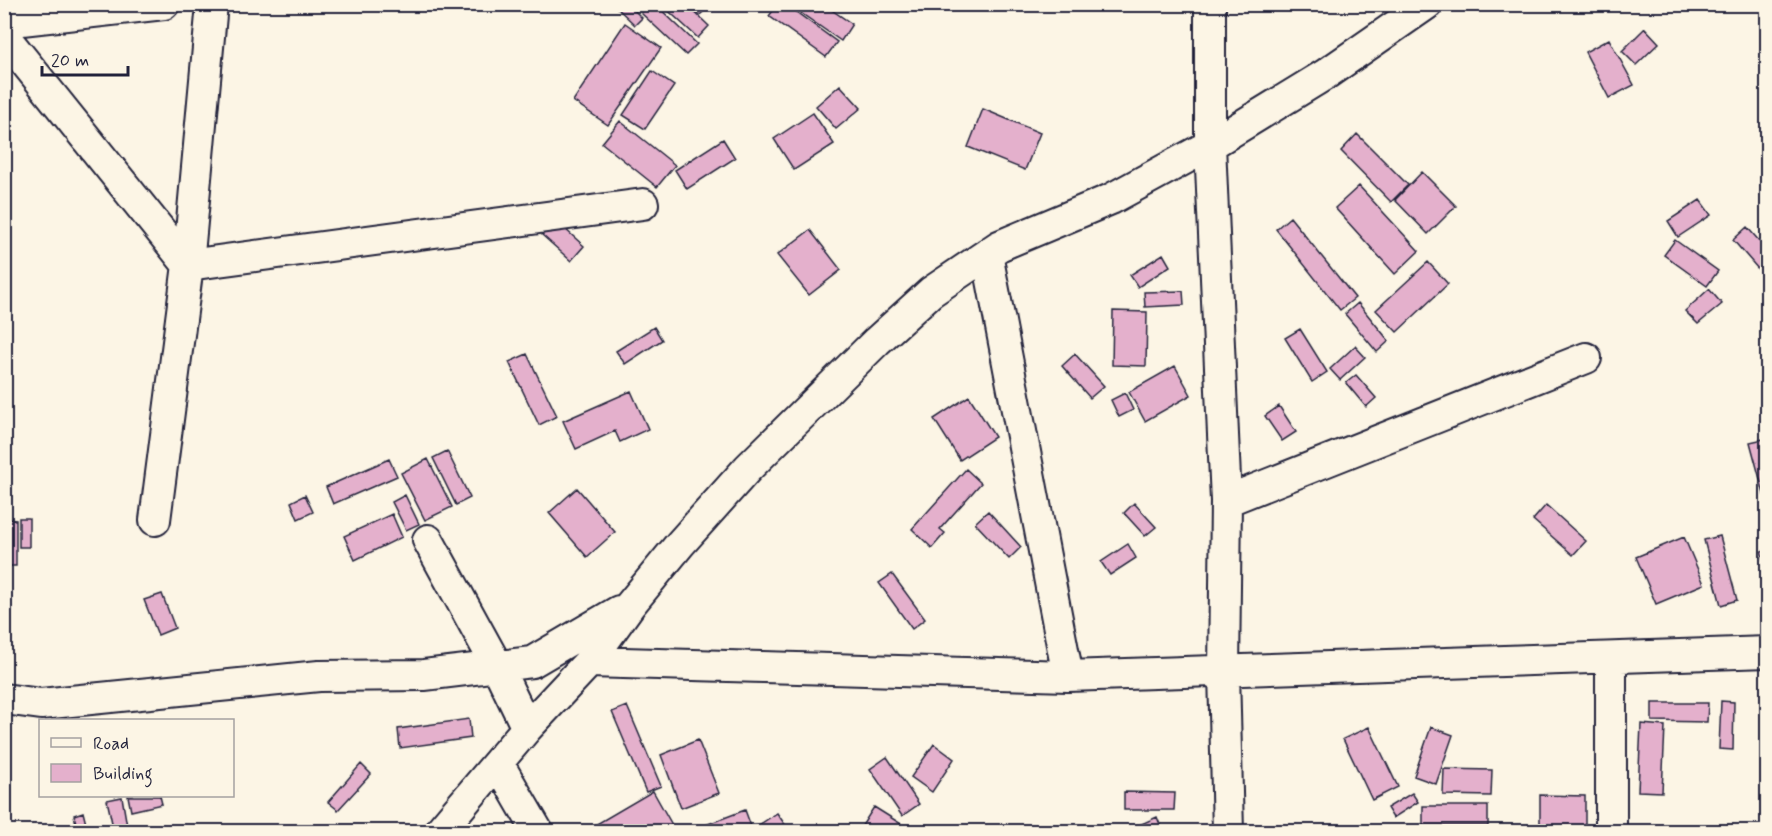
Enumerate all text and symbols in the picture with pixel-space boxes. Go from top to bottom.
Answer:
scale bar [42,39,128,77]
text: 20 m [51,49,89,73]
legend [39,719,234,797]
text: Road [93,732,129,756]
text: Building [93,762,153,788]

